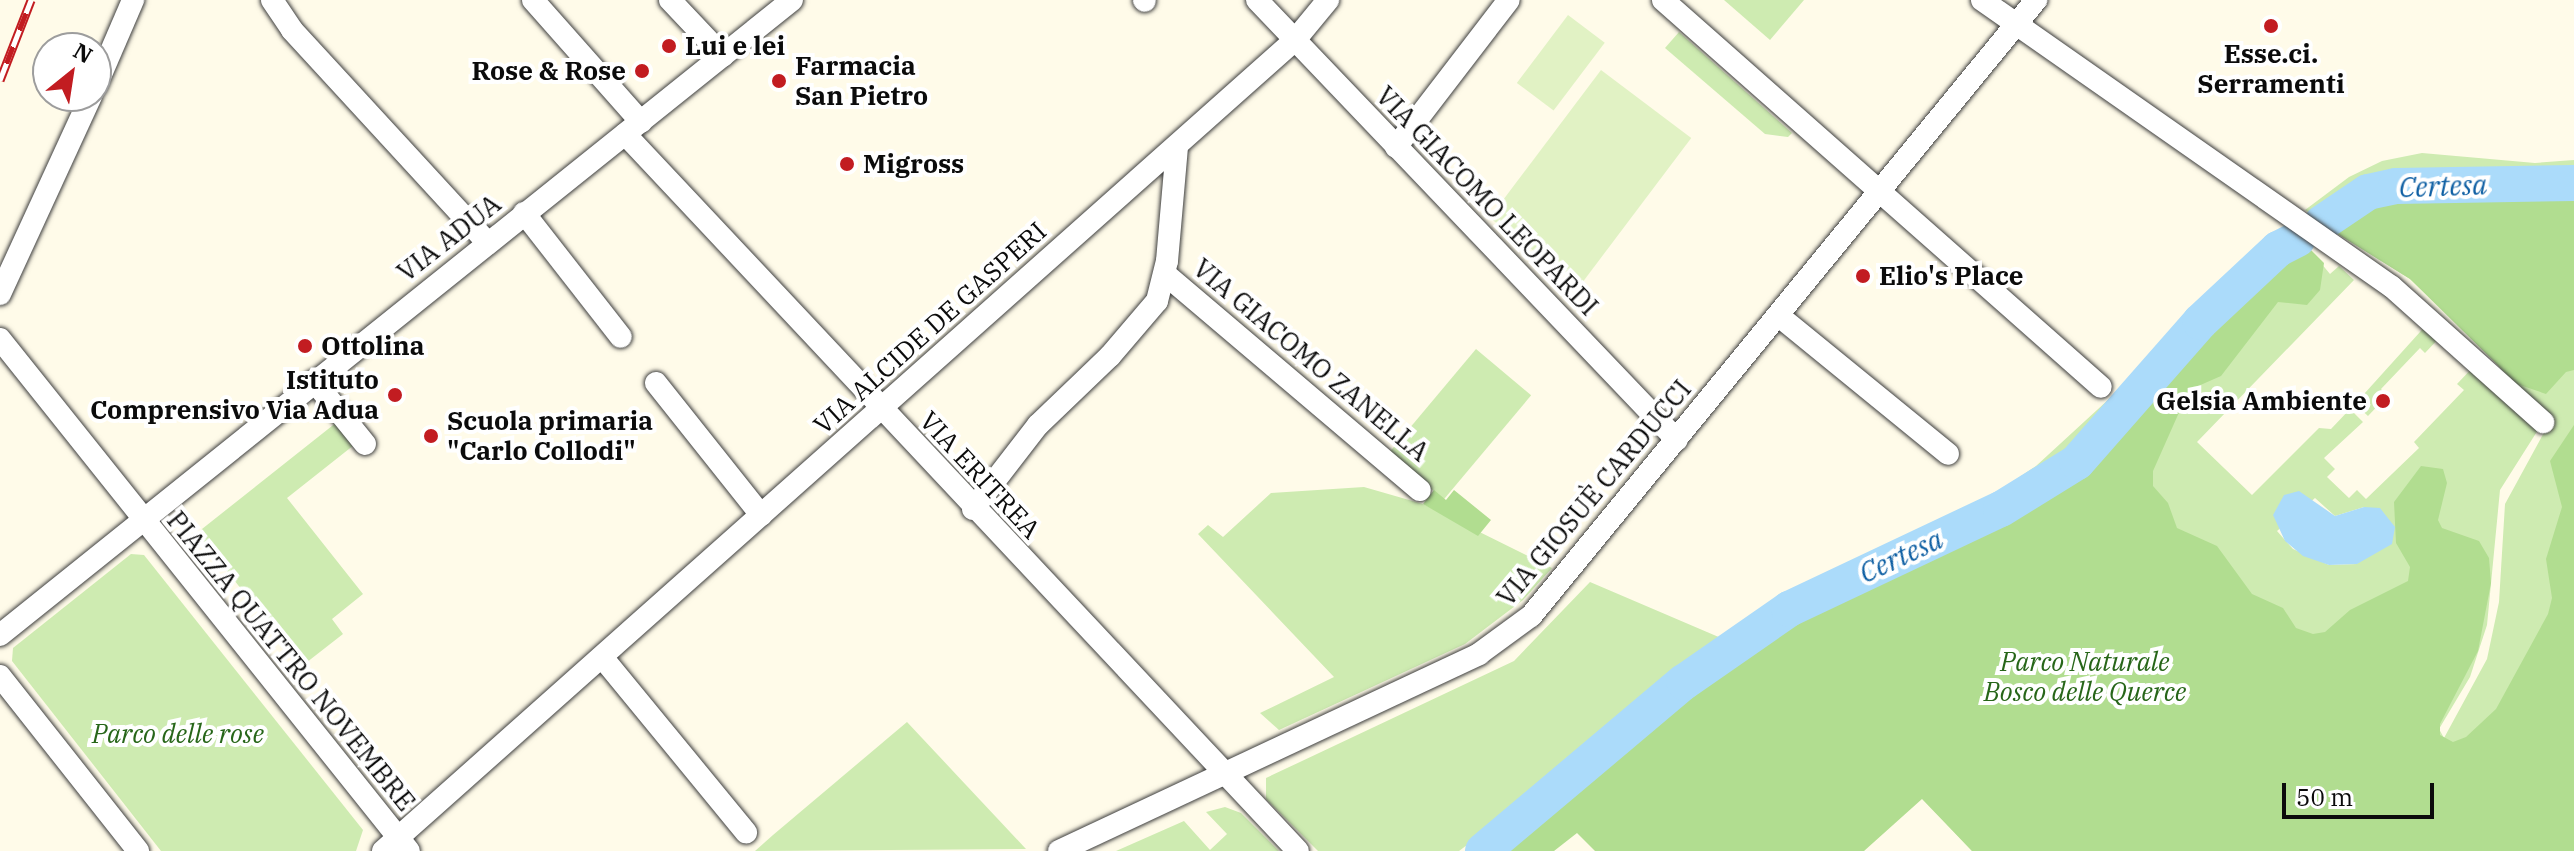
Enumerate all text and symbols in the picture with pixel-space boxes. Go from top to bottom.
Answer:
marker: Esse.ci. Serramenti [2262,17,2280,35]
place label: Lui e lei [685,30,785,62]
north arrow [32,32,112,112]
text: N [68,36,98,69]
marker: Lui e lei [660,37,678,55]
place label: Esse.ci. Serramenti [2197,38,2345,100]
place label: Farmacia San Pietro [795,50,928,112]
place label: Rose & Rose [471,55,626,87]
marker: Rose & Rose [633,62,651,80]
marker: Farmacia San Pietro [770,72,788,90]
street label: VIA GIACOMO LEOPARDI [1369,80,1605,322]
place label: Migross [863,148,964,180]
marker: Migross [838,155,856,173]
water label: Certesa [2398,168,2488,204]
street label: VIA ADUA [391,188,507,288]
street label: VIA ALCIDE DE GASPERI [807,215,1053,441]
street label: VIA GIACOMO ZANELLA [1187,252,1435,468]
place label: Elio's Place [1879,260,2024,292]
marker: Elio's Place [1854,267,1872,285]
place label: Ottolina [321,330,425,362]
marker: Ottolina [296,337,314,355]
place label: Istituto Comprensivo Via Adua [90,364,379,426]
street label: VIA GIOSUÈ CARDUCCI [1490,374,1698,612]
place label: Gelsia Ambiente [2156,385,2367,417]
marker: Istituto Comprensivo Via Adua [386,386,404,404]
marker: Gelsia Ambiente [2374,392,2392,410]
place label: Scuola primaria "Carlo Collodi" [447,405,653,466]
street label: VIA ERITREA [913,405,1047,545]
marker: Scuola primaria "Carlo Collodi" [422,427,440,445]
street label: PIAZZA QUATTRO NOVEMBRE [161,505,421,817]
water label: Certesa [1854,522,1948,590]
park label: Parco Naturale Bosco delle Querce [1984,646,2186,708]
park label: Parco delle rose [92,718,264,750]
scale bar [2286,767,2438,817]
text: 50 m [2296,781,2353,813]

